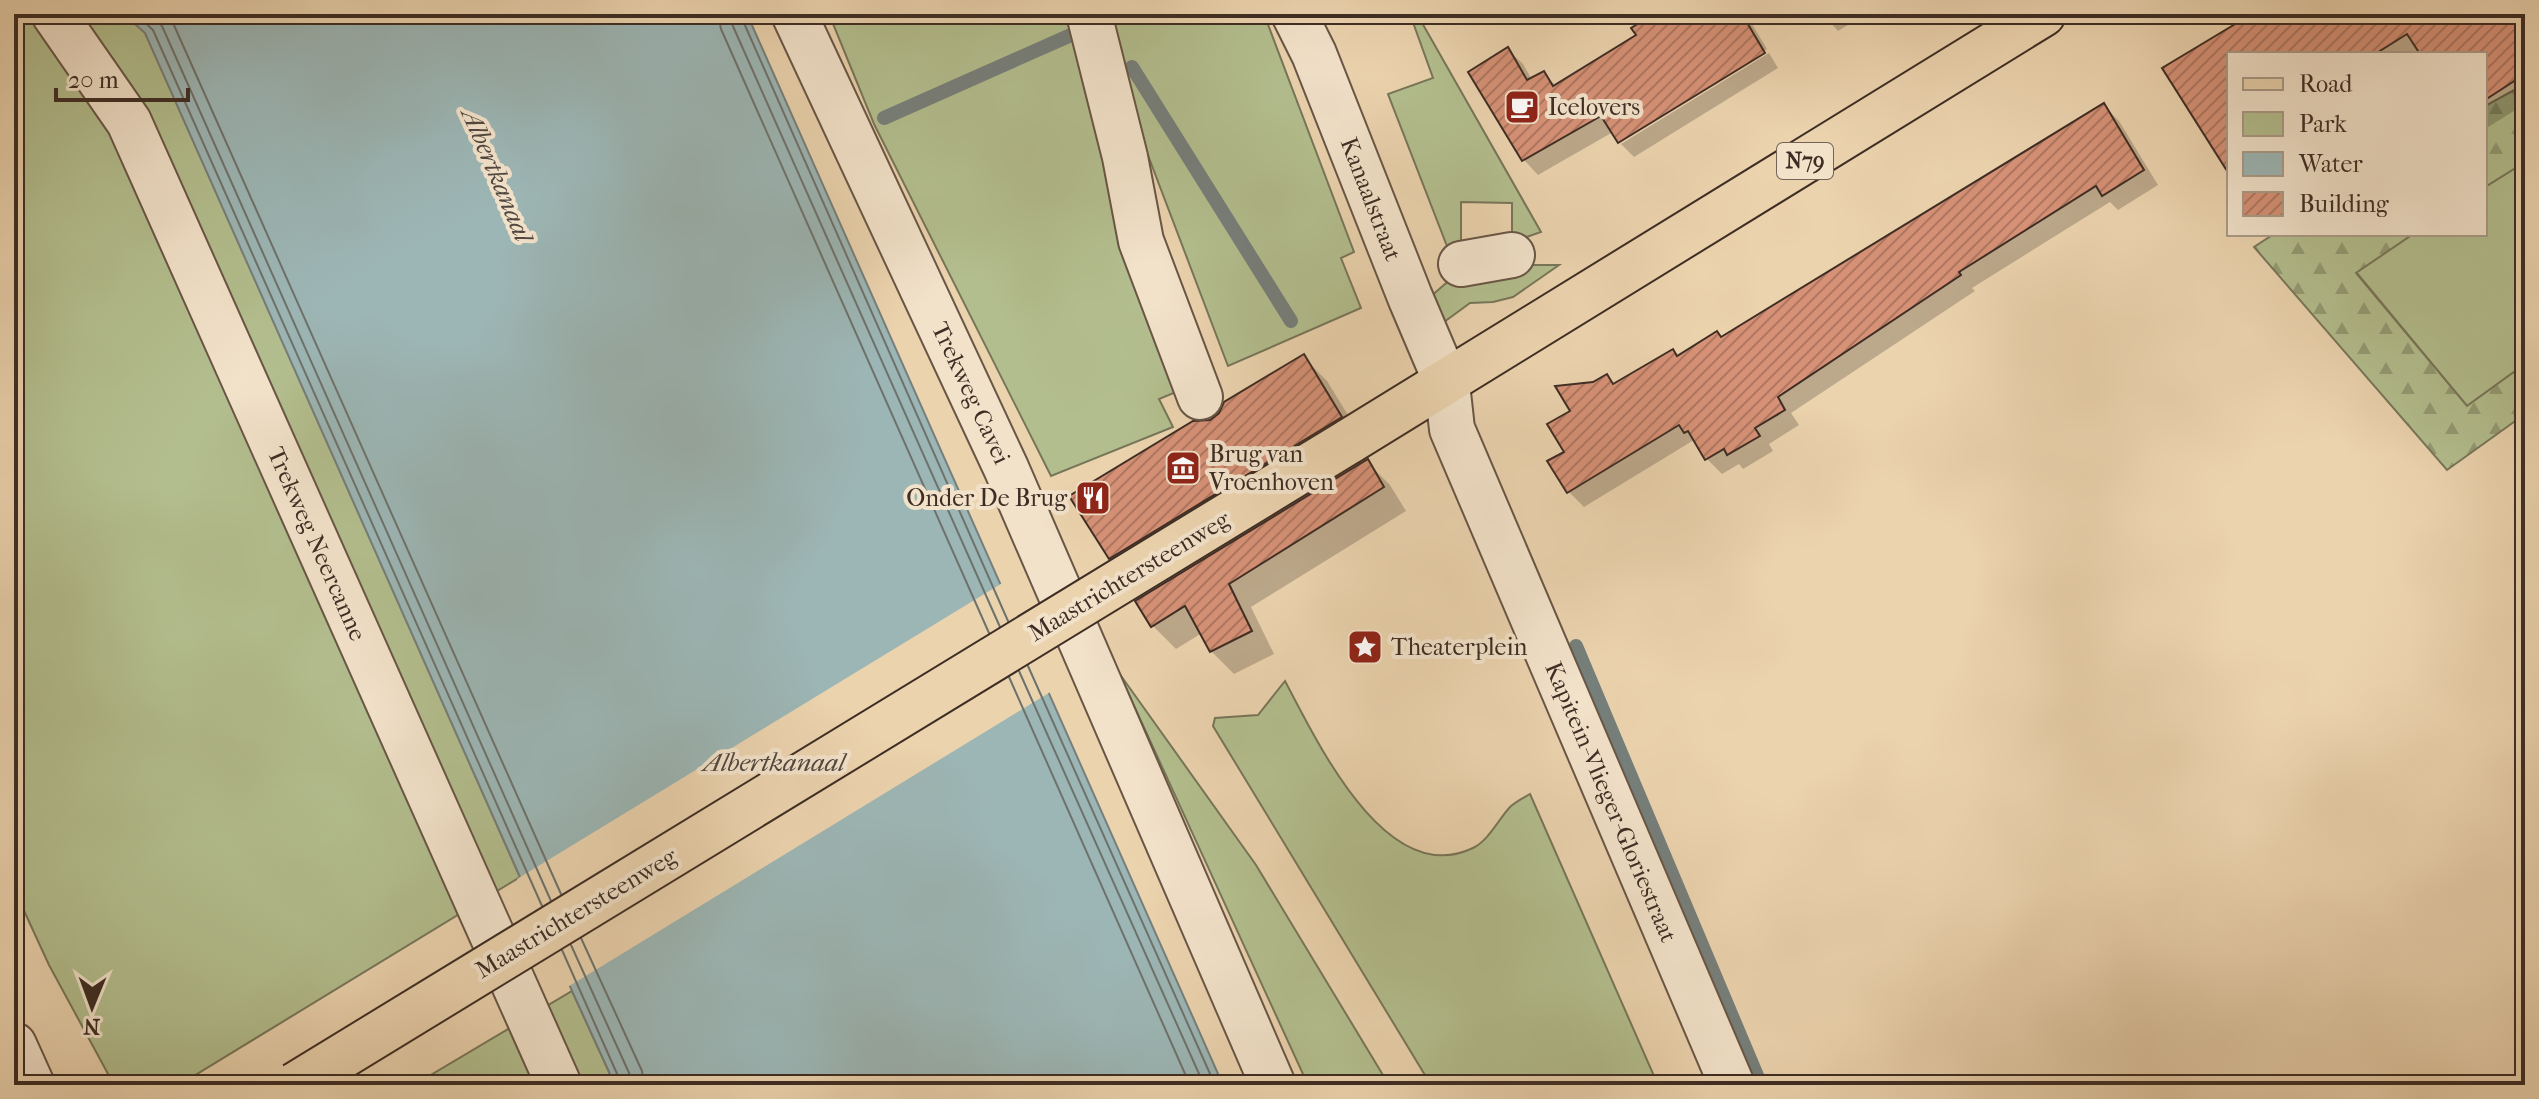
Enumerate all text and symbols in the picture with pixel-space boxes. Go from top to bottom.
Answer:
scale bar [56,52,188,102]
legend [2227,52,2487,236]
text: 20 m [68,66,119,94]
text: Road [2299,70,2353,98]
cafe icon: Icelovers [1503,88,1541,126]
place label: Icelovers [1548,93,1640,121]
water label: Albertkanaal [454,101,540,249]
text: Park [2299,110,2347,138]
street label: Kanaalstraat [1335,133,1408,265]
road number: N79 [1777,143,1833,179]
text: Water [2298,150,2363,178]
text: Building [2299,190,2390,218]
street label: Trekweg Cavei [926,318,1016,468]
place label: Brug van Vroenhoven [1208,440,1334,496]
street label: Trekweg Neercanne [262,443,372,645]
museum icon: Brug van Vroenhoven [1164,449,1202,487]
restaurant icon: Onder De Brug [1074,479,1112,517]
place label: Onder De Brug [906,484,1068,512]
street label: Maastrichtersteenweg [1023,504,1236,647]
place icon: Theaterplein [1346,628,1384,666]
place label: Theaterplein [1391,633,1527,661]
street label: Kapitein-Vlieger-Gloriestraat [1539,658,1683,947]
water label: Albertkanaal [700,747,847,778]
street label: Maastrichtersteenweg [470,841,683,984]
north arrow [52,967,132,1047]
text: N [83,1013,100,1039]

